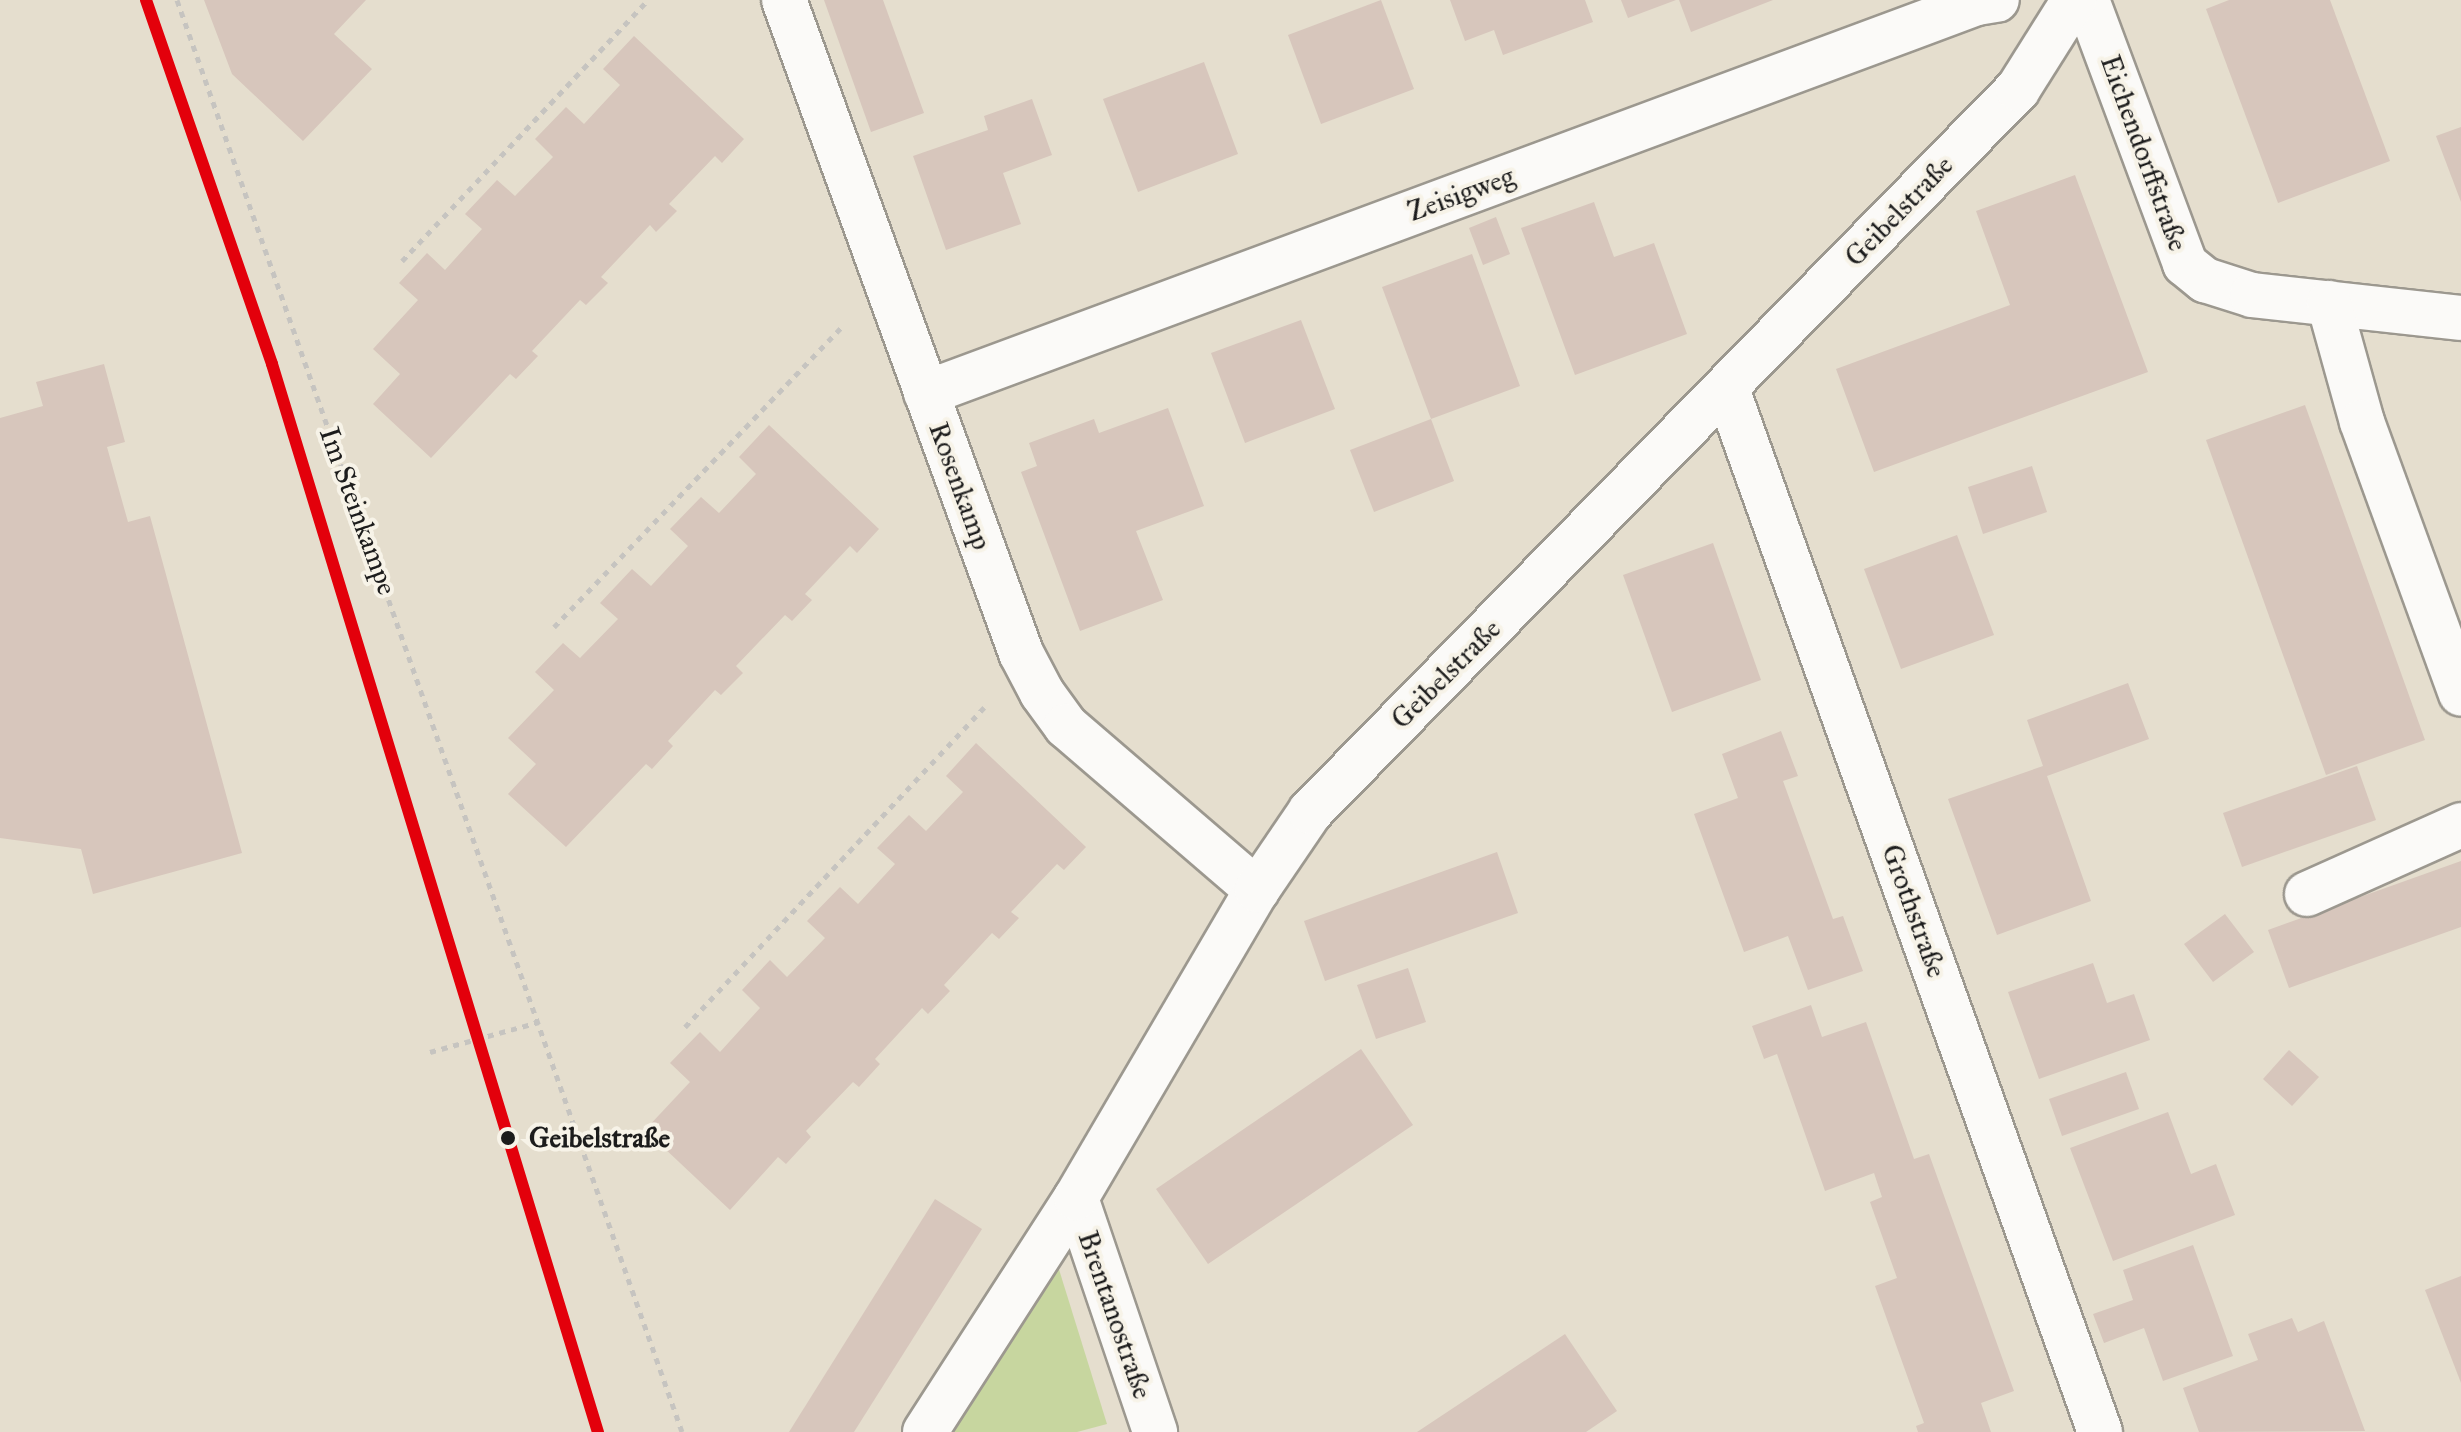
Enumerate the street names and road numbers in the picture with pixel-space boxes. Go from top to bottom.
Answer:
street label: Eichendorffstraße [2093,51,2195,255]
street label: Geibelstraße [1838,149,1960,273]
street label: Zeisigweg [1403,159,1519,229]
street label: Rosenkamp [921,418,999,554]
street label: Im Steinkampe [312,423,404,599]
street label: Geibelstraße [1384,612,1508,736]
street label: Grothstraße [1874,840,1954,982]
street label: Brentanostraße [1071,1227,1159,1403]

